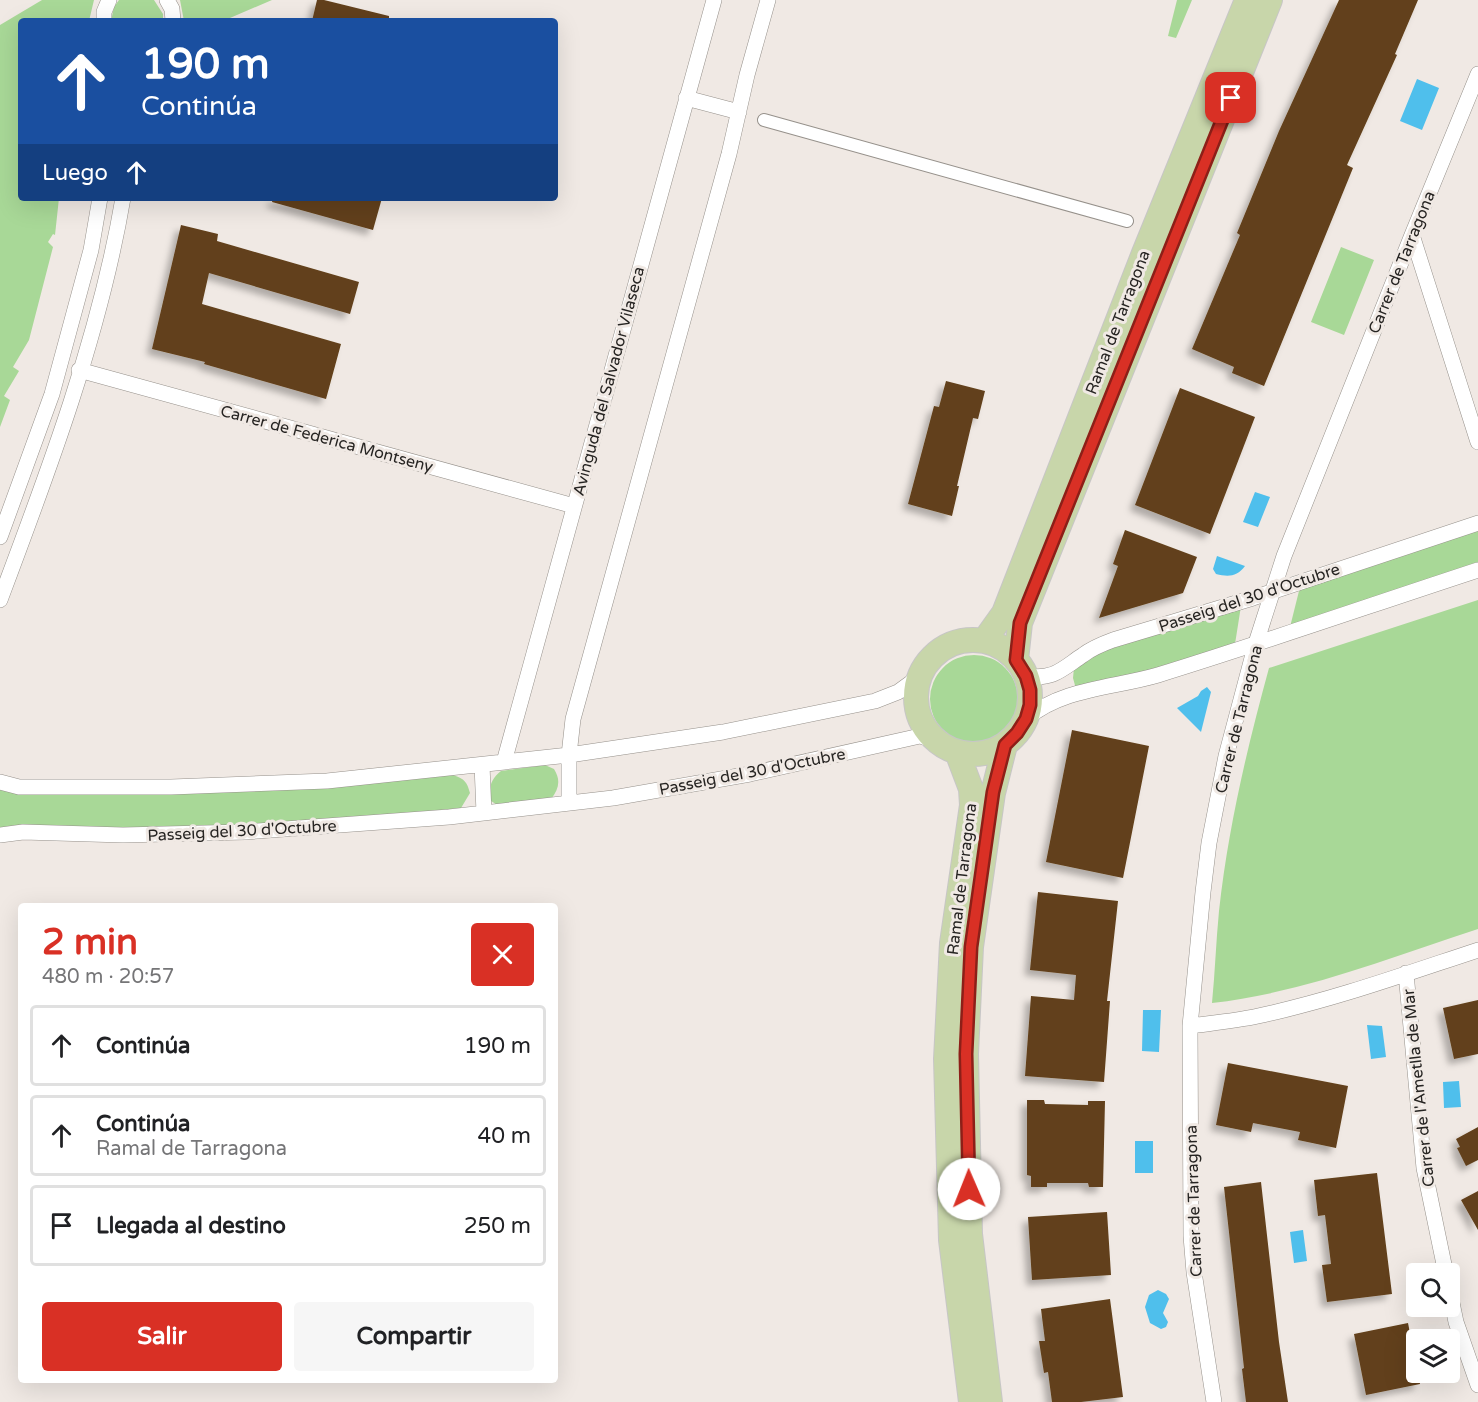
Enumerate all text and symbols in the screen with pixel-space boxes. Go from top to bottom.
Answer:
text: 190 m [141,39,270,90]
icon: ahead [42,42,120,120]
pin [1205,72,1256,123]
icon: arrive [1214,81,1247,114]
text: Continúa [141,90,257,123]
icon: ahead [120,156,153,189]
text: Luego [42,160,108,186]
street label: Carrer de Tarragona [1364,188,1440,337]
street label: Ramal de Tarragona [1081,247,1155,397]
street label: Avinguda del Salvador Vilaseca [569,264,649,498]
street label: Carrer de Federica Montseny [218,401,436,477]
street label: Passeig del 30 d'Octubre [1156,559,1342,637]
street label: Carrer de Tarragona [1211,643,1267,795]
street label: Passeig del 30 d'Octubre [657,744,847,800]
street label: Ramal de Tarragona [943,802,981,956]
street label: Passeig del 30 d'Octubre [147,816,337,846]
text: 2 min [42,921,138,964]
button: close [471,923,534,986]
text: 480 m · 20:57 [42,965,174,989]
street label: Carrer de l'Ametlla de Mar [1399,987,1439,1188]
icon: ahead [45,1029,78,1062]
text: Continúa [96,1033,190,1059]
text: 190 m [464,1033,531,1059]
text: Continúa [96,1111,190,1137]
icon: ahead [45,1119,78,1152]
text: 40 m [477,1123,531,1149]
street label: Carrer de Tarragona [1181,1125,1207,1277]
text: Ramal de Tarragona [96,1137,287,1161]
position arrow [937,1157,1001,1221]
icon: arrive [45,1209,78,1242]
text: Llegada al destino [96,1213,286,1239]
text: 250 m [464,1213,531,1239]
map controls [1406,1263,1460,1383]
button: search [1406,1263,1460,1317]
button: Salir [42,1302,282,1371]
button: Compartir [294,1302,534,1371]
button: layers [1406,1329,1460,1383]

